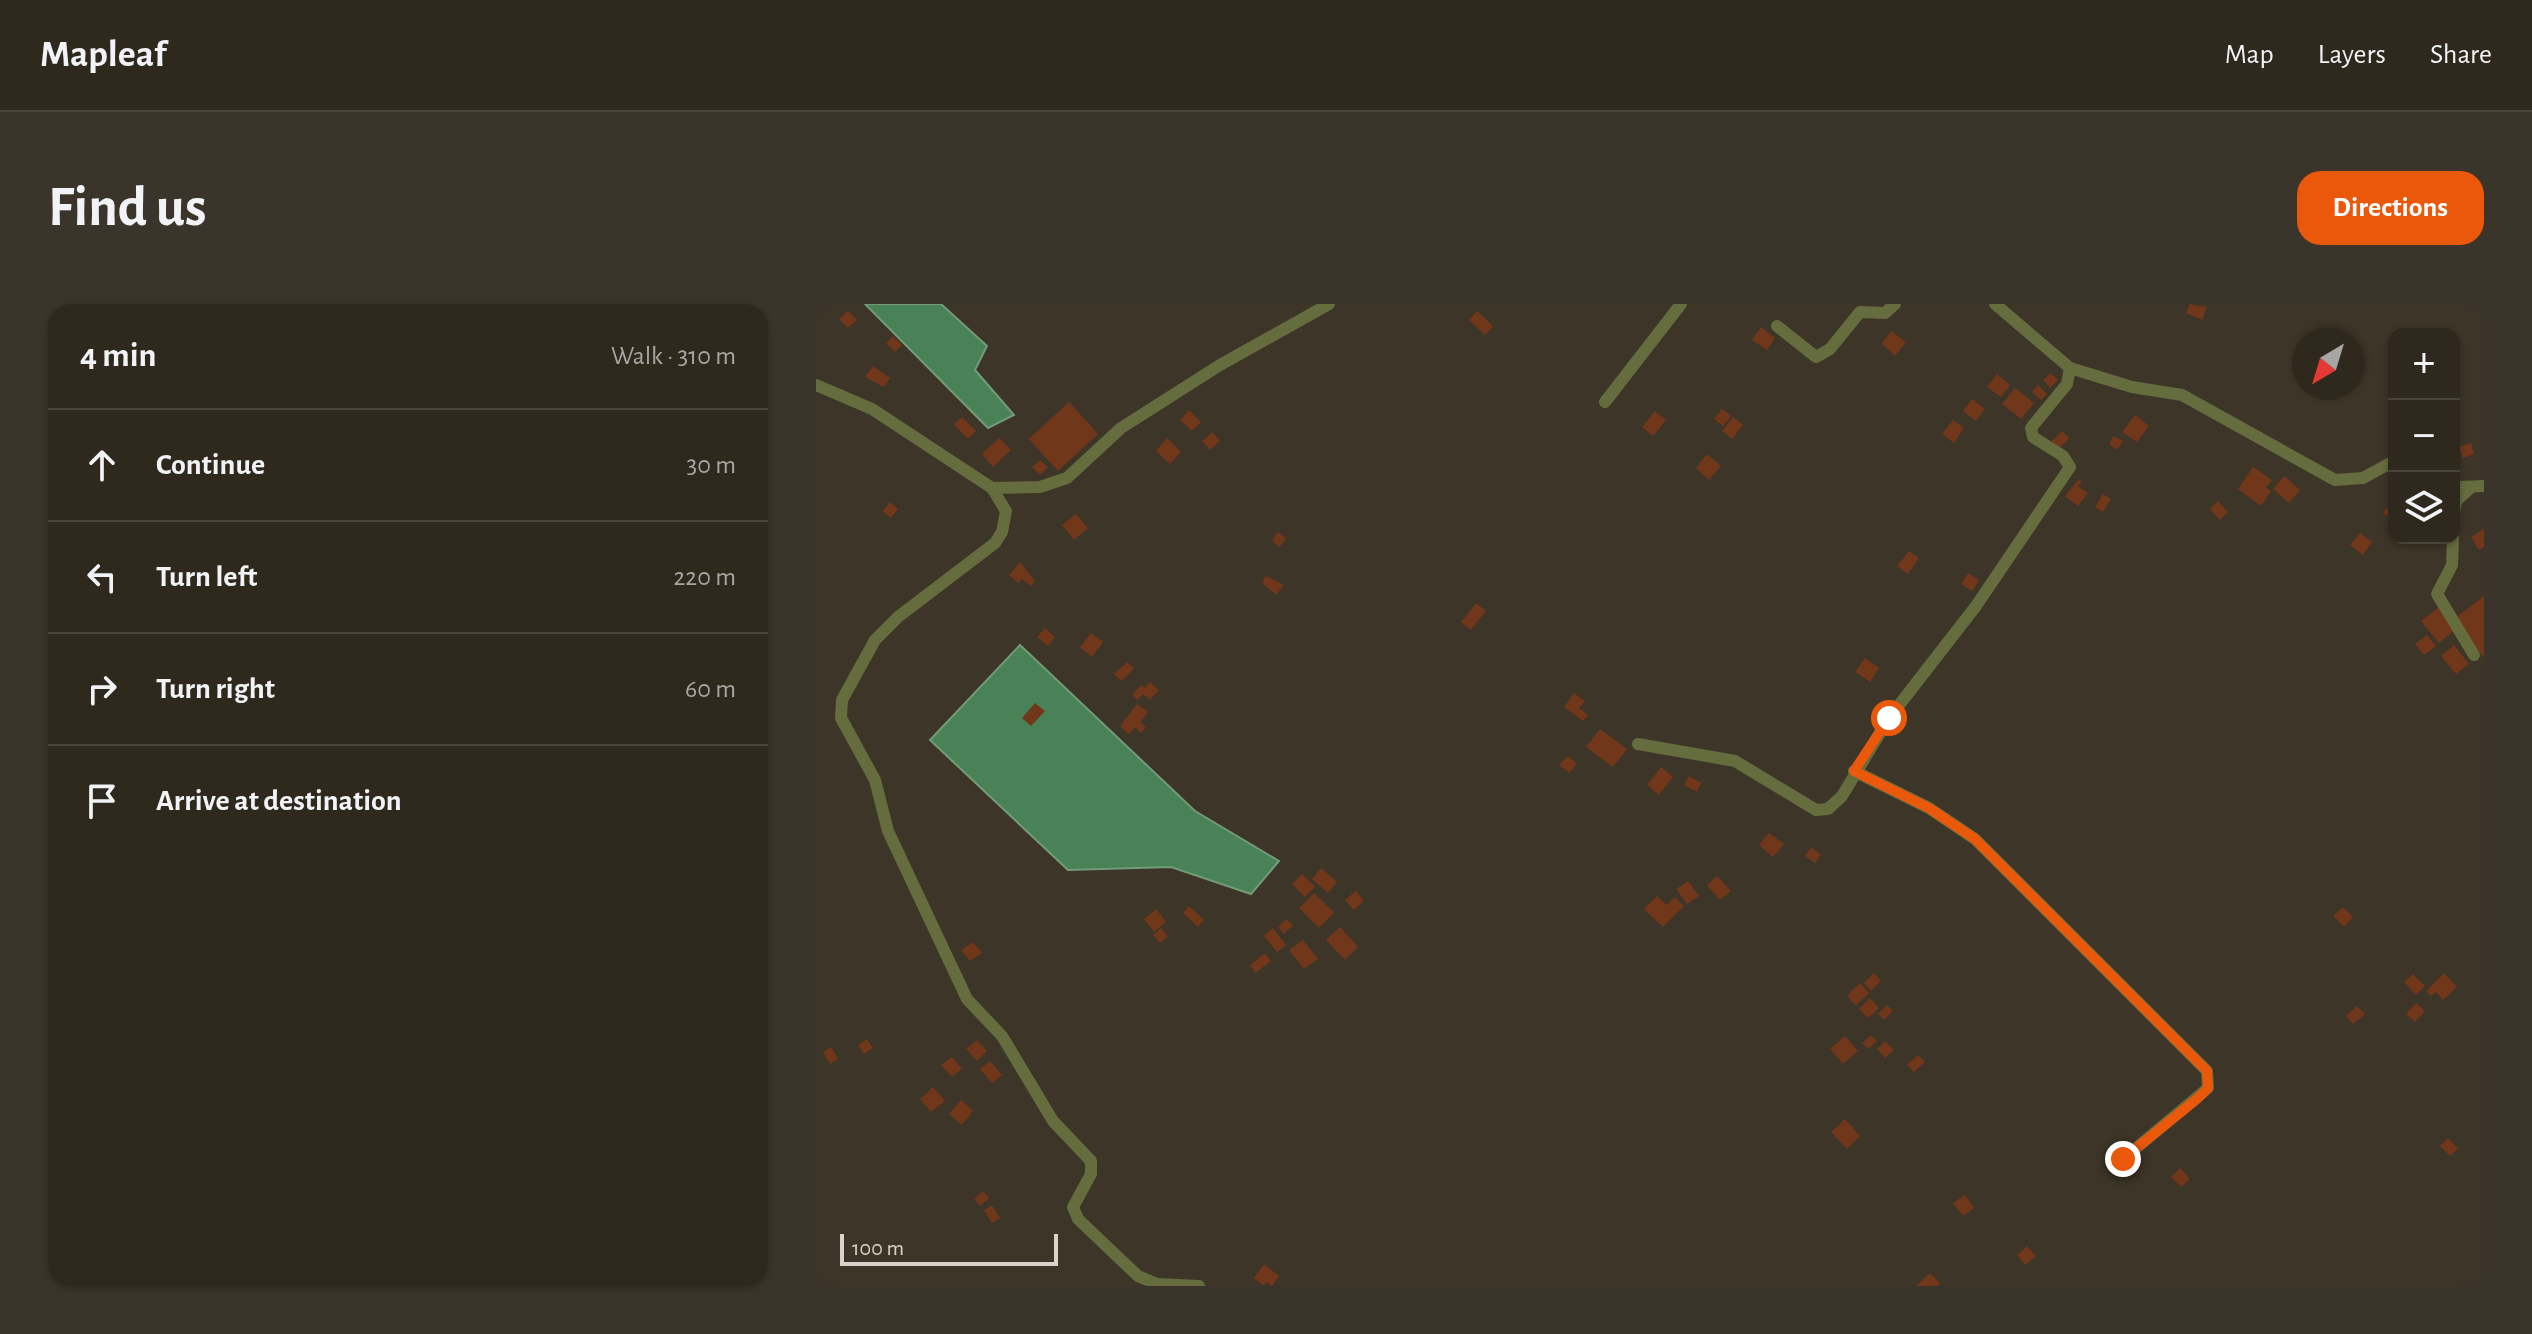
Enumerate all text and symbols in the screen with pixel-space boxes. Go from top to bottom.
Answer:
text: Mapleaf [40,36,166,74]
text: Map [2225,41,2274,69]
text: Layers [2318,41,2386,69]
text: Share [2430,41,2492,69]
button: Directions [2297,171,2484,245]
text: Find us [48,180,206,236]
north arrow [2292,328,2364,400]
map controls [2388,328,2460,544]
button: + [2388,328,2460,400]
text: 4 min [80,339,157,373]
text: Walk · 310 m [611,343,736,369]
button: − [2388,400,2460,472]
icon: ahead [80,443,124,487]
text: Continue [156,450,265,480]
text: 30 m [686,452,736,478]
button: layers [2388,472,2460,544]
icon: left [80,555,124,599]
text: Turn left [156,562,257,592]
text: 220 m [674,564,736,590]
icon: right [80,667,124,711]
text: Turn right [156,674,275,704]
text: 60 m [685,676,736,702]
route start [1871,700,1907,736]
icon: arrive [80,779,124,823]
text: Arrive at destination [156,786,402,816]
route end [2105,1141,2141,1177]
scale bar [840,1230,1058,1266]
text: 100 m [852,1237,904,1259]

